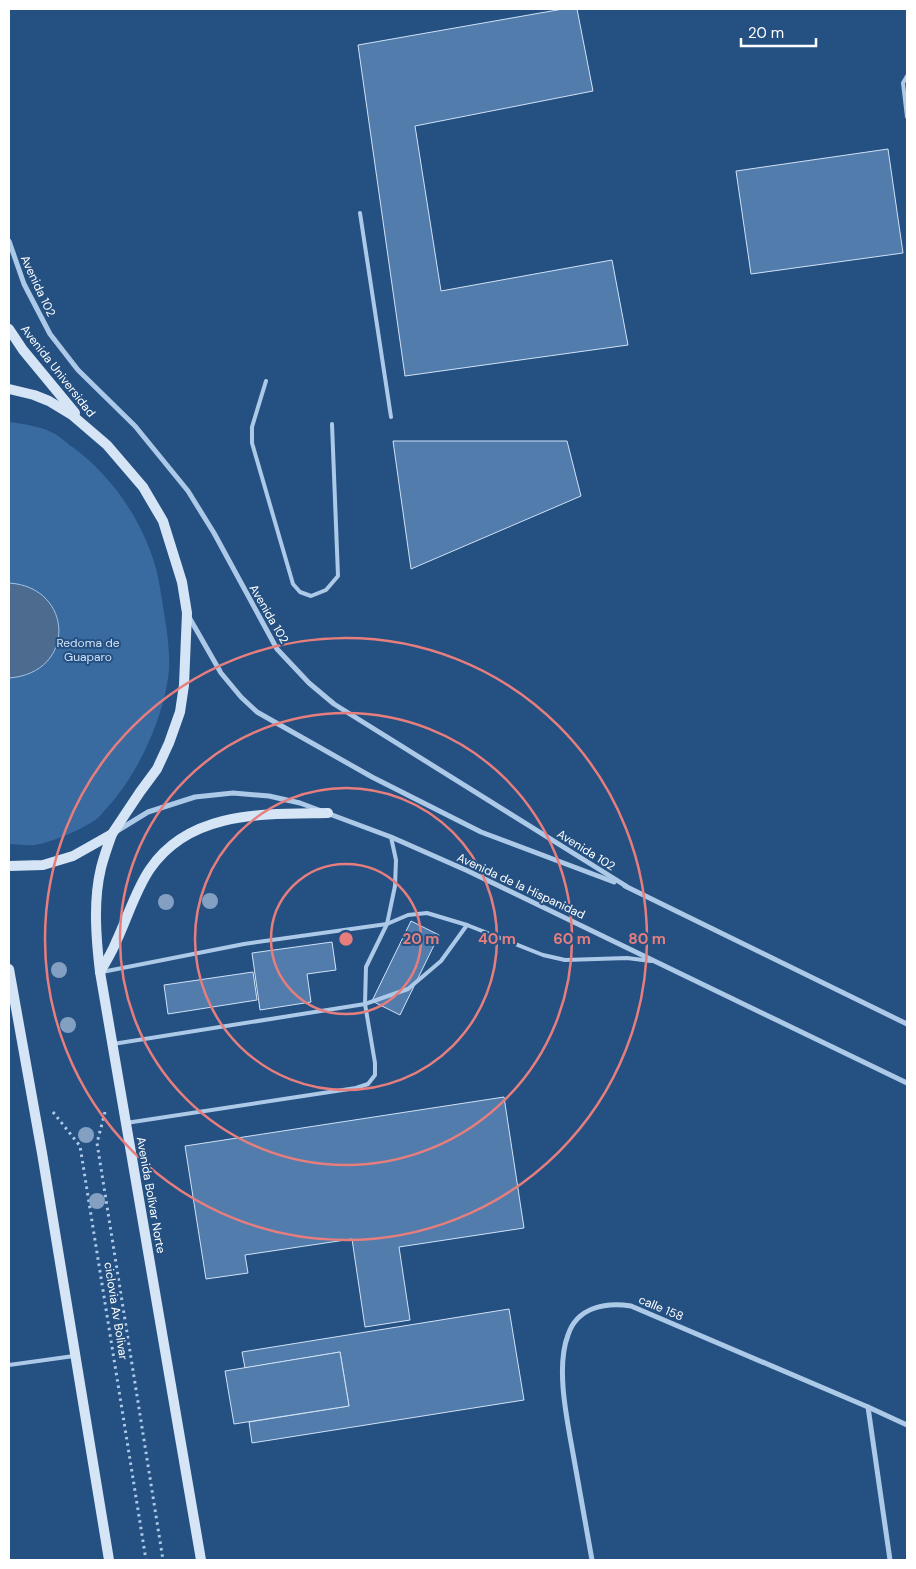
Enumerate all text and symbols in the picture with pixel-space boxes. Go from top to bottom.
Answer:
scale bar [741,15,816,47]
text: 20 m [748,23,784,43]
street label: Avenida 102 [17,253,59,319]
street label: Avenida Universidad [17,322,99,420]
street label: Avenida 102 [246,581,292,647]
park label: Redoma de Guaparo [57,635,120,665]
street label: Avenida 102 [554,826,618,874]
street label: Avenida de la Hispanidad [454,849,588,923]
text: 20 m [403,929,439,949]
text: 40 m [478,929,516,949]
text: 60 m [553,929,591,949]
text: 80 m [628,929,666,949]
centre of rings [337,930,355,948]
street label: Avenida Bolívar Norte [133,1135,169,1255]
street label: ciclovia Av Bolivar [100,1261,132,1362]
street label: calle 158 [636,1291,686,1325]

